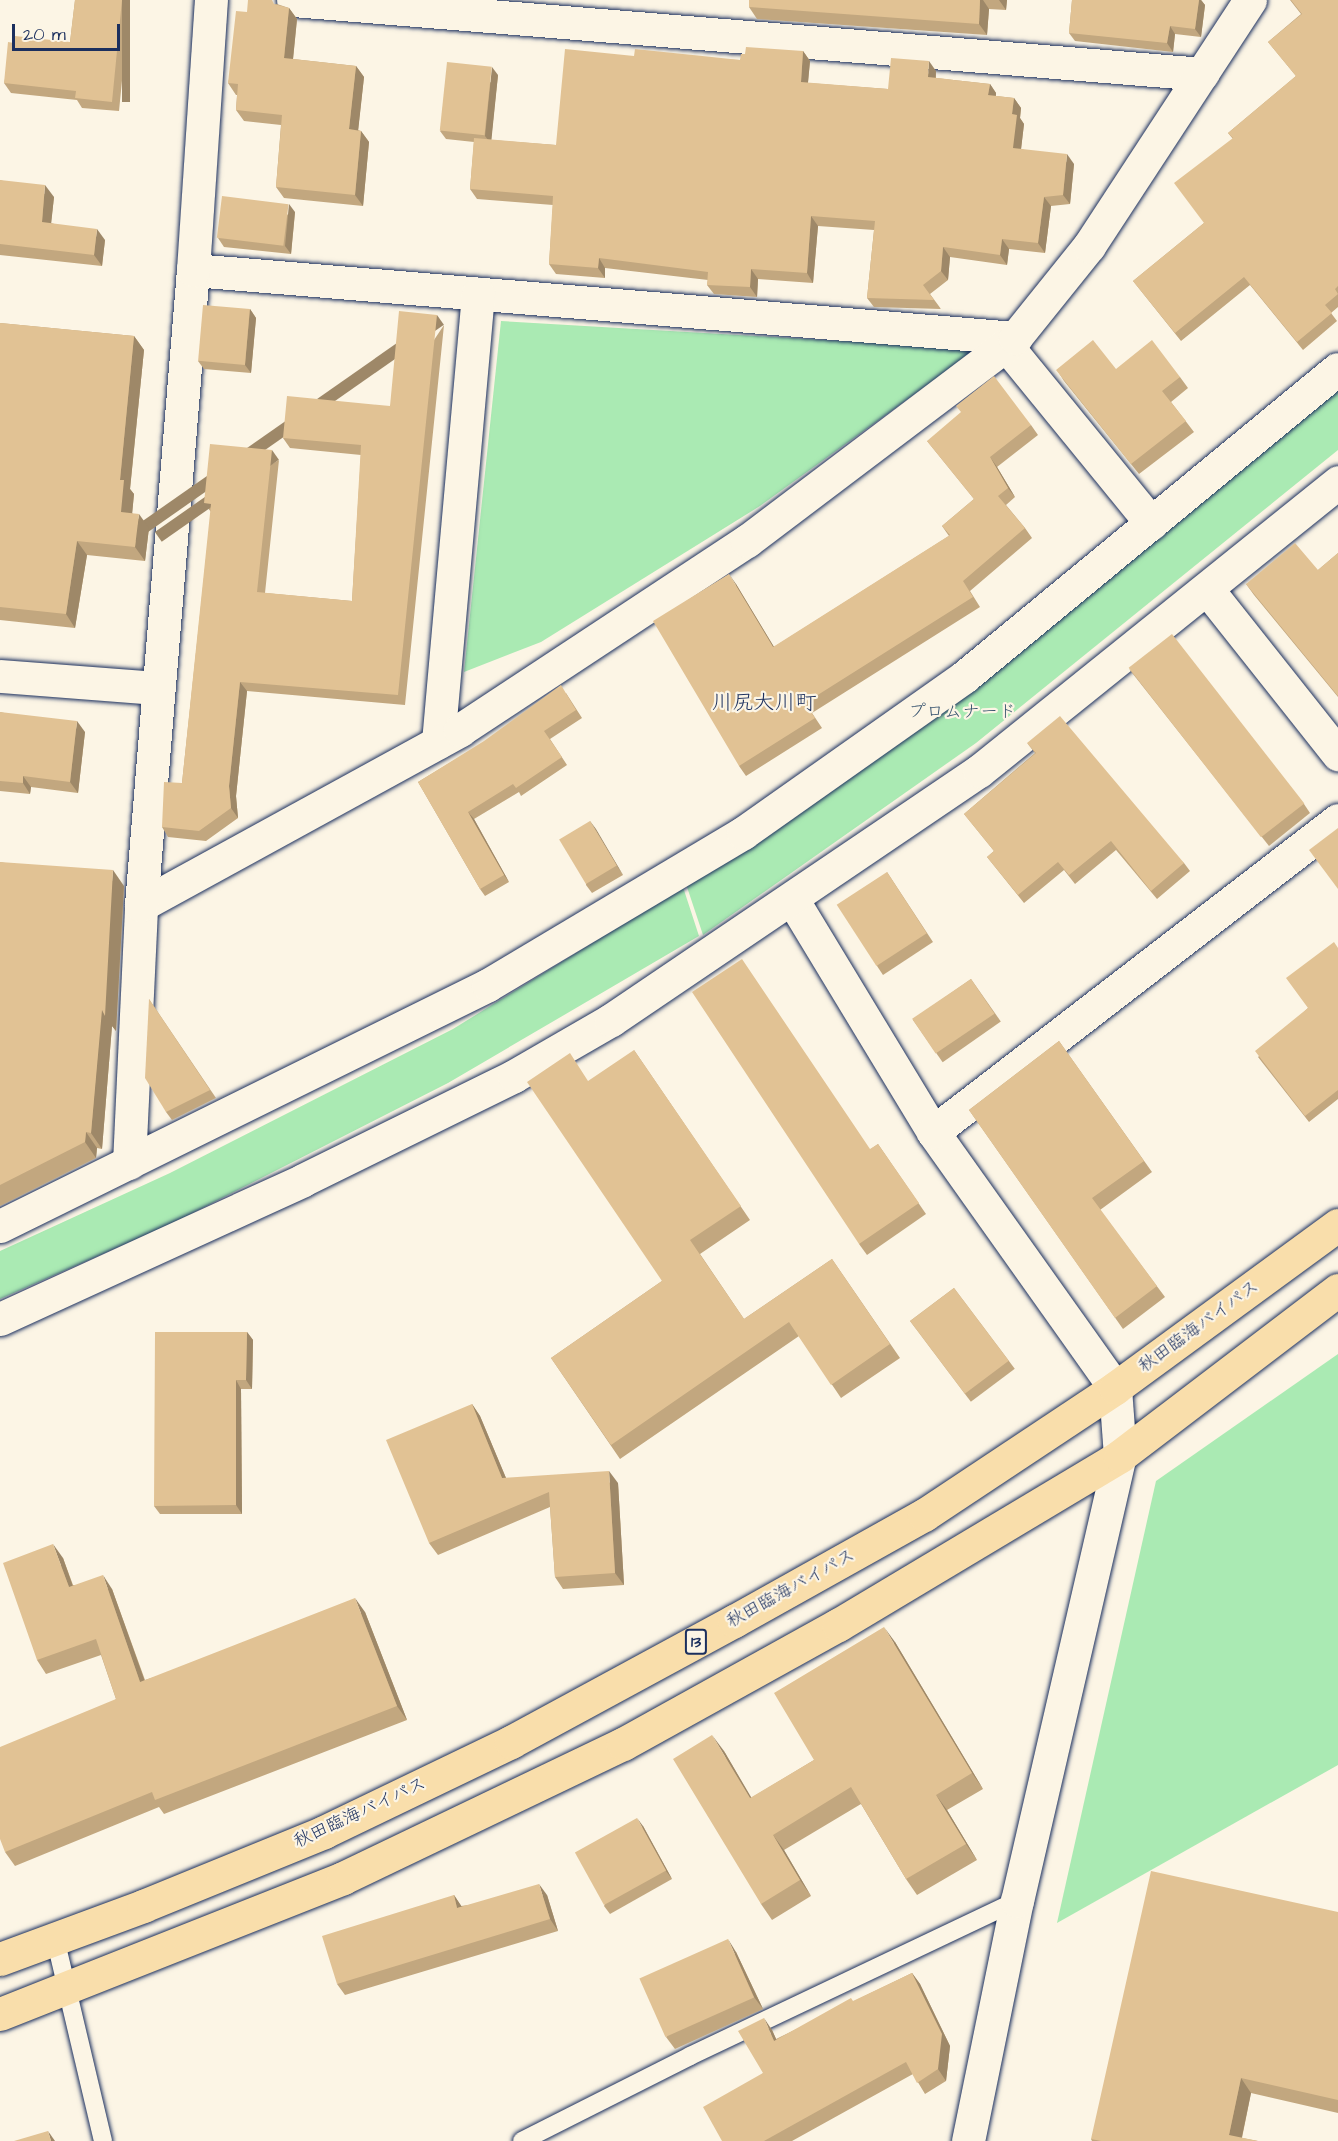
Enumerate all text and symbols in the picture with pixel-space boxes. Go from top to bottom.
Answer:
scale bar [15,12,123,50]
text: 20 m [23,22,66,47]
district label: 川尻大川町 [712,690,816,716]
park label: プロムナード [908,701,1016,723]
street label: 秋田臨海バイパス [1134,1276,1264,1378]
street label: 秋田臨海バイパス [723,1545,859,1633]
road number: 13 [684,1629,708,1655]
street label: 秋田臨海バイパス [290,1773,430,1853]

